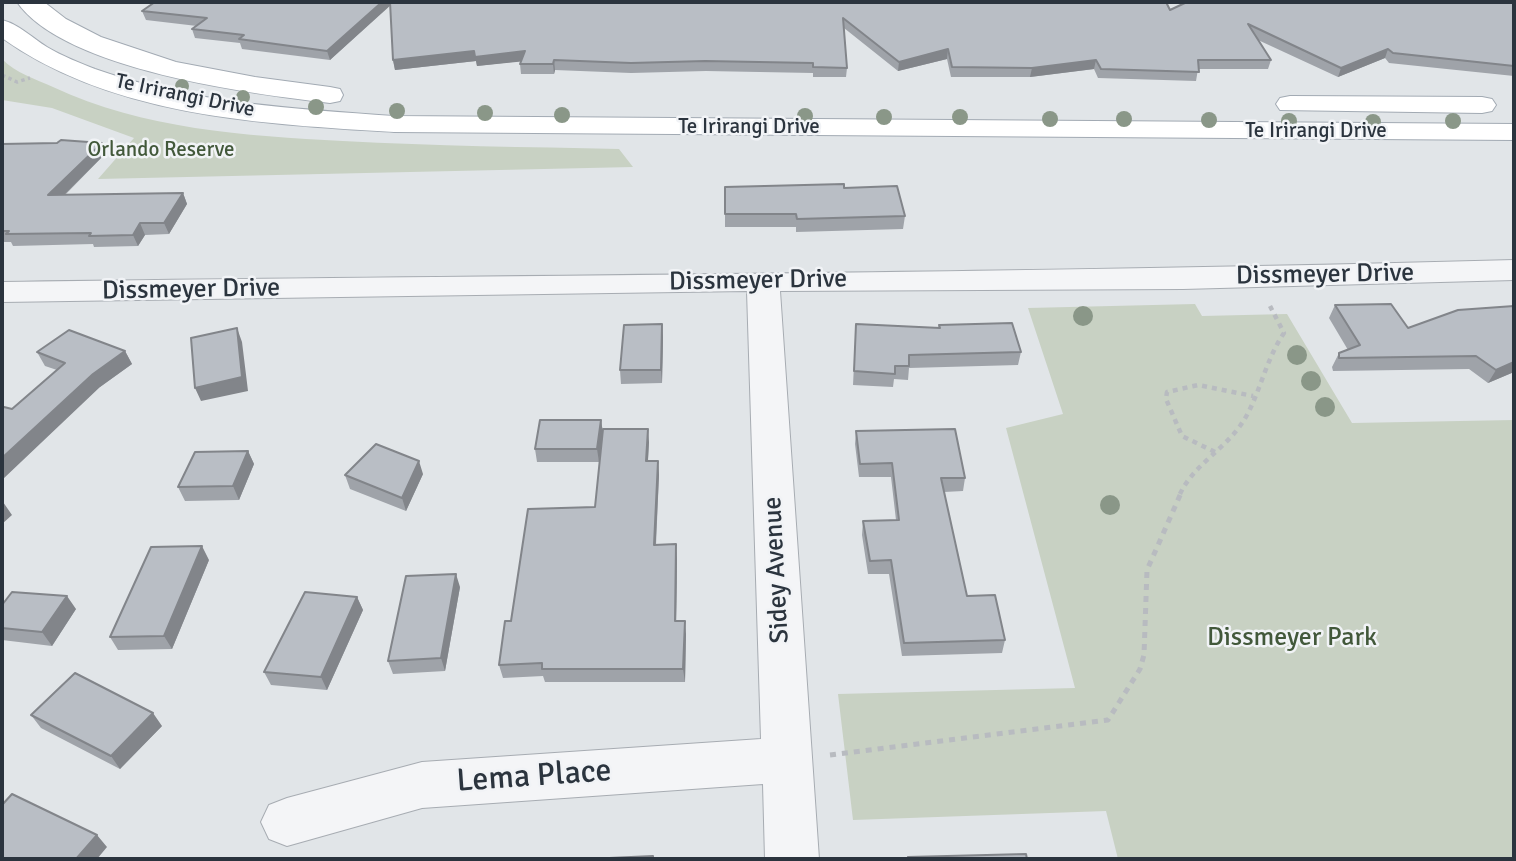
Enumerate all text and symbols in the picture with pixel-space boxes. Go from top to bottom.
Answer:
street label: Te Irirangi Drive [113,69,257,123]
street label: Te Irirangi Drive [678,114,820,140]
street label: Te Irirangi Drive [1245,118,1387,144]
park label: Orlando Reserve [87,137,235,163]
street label: Dissmeyer Drive [1236,258,1414,292]
street label: Dissmeyer Drive [669,264,847,298]
street label: Dissmeyer Drive [102,273,280,307]
street label: Sidey Avenue [758,496,796,644]
park label: Dissmeyer Park [1207,622,1377,654]
street label: Lema Place [455,752,613,802]

